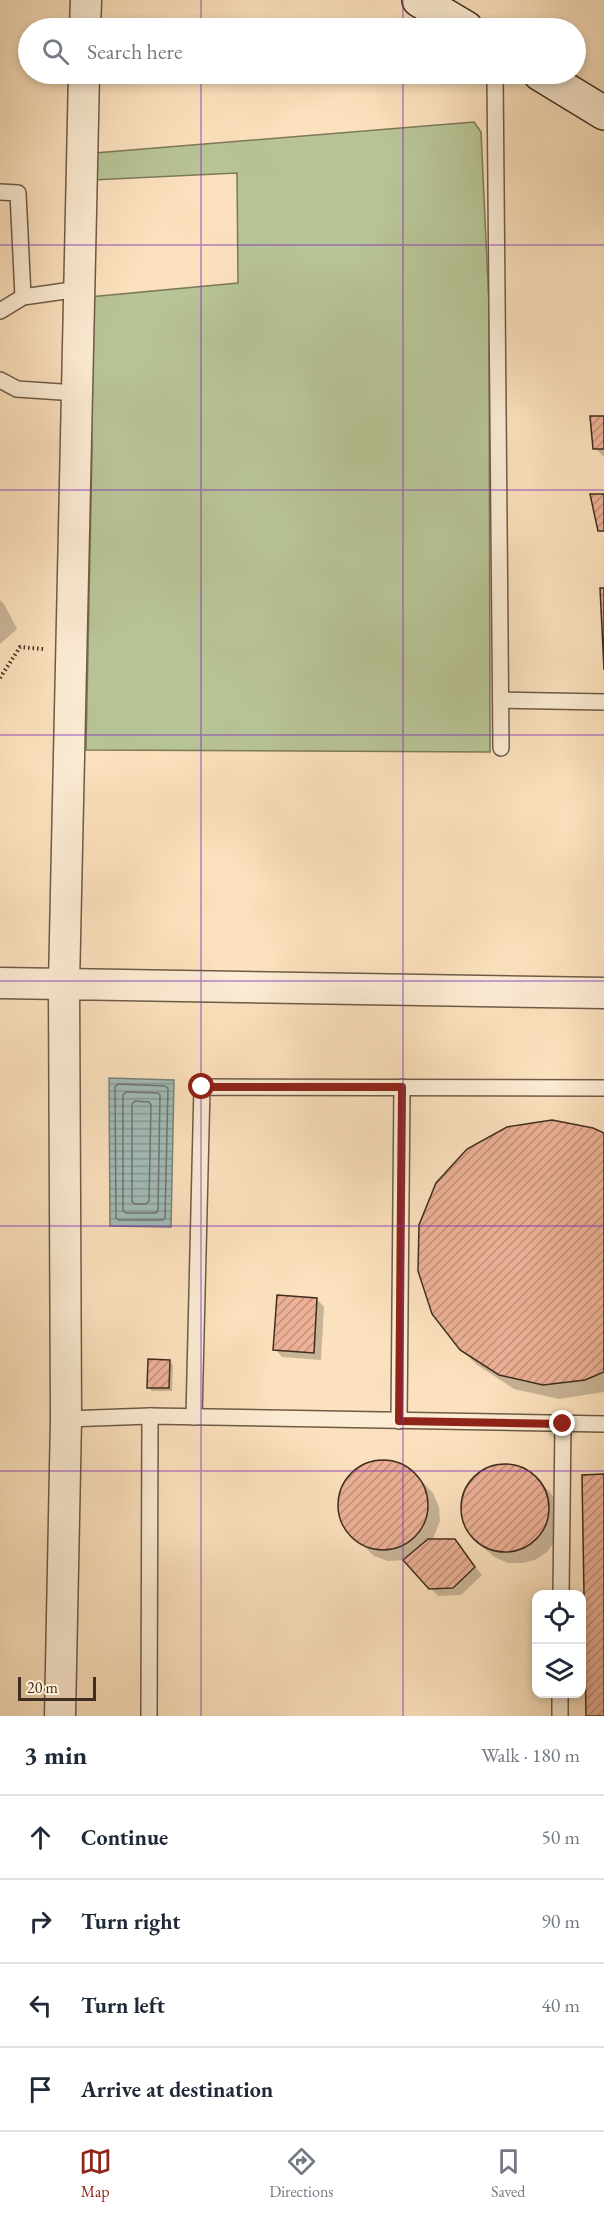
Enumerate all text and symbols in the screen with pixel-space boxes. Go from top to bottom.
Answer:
search box [18,18,586,84]
icon: search [39,35,72,68]
text: Search here [87,37,182,66]
route start [188,1073,214,1099]
route end [549,1410,575,1436]
map controls [532,1590,586,1698]
button: locate [532,1590,586,1644]
button: layers [532,1644,586,1698]
scale bar [18,1674,96,1702]
text: 20 m [27,1677,58,1698]
text: 3 min [24,1738,87,1772]
text: Walk · 180 m [481,1742,580,1768]
icon: ahead [24,1821,57,1854]
text: Continue [81,1823,168,1852]
text: 50 m [541,1824,580,1850]
icon: right [24,1905,57,1938]
text: Turn right [81,1907,180,1936]
text: 90 m [541,1908,580,1934]
icon: left [24,1989,57,2022]
text: Turn left [81,1991,165,2020]
text: 40 m [541,1992,580,2018]
icon: arrive [24,2073,57,2106]
text: Arrive at destination [81,2075,273,2104]
tab: Map [79,2145,112,2202]
tab: Directions [269,2145,334,2202]
tab: Saved [491,2145,525,2202]

